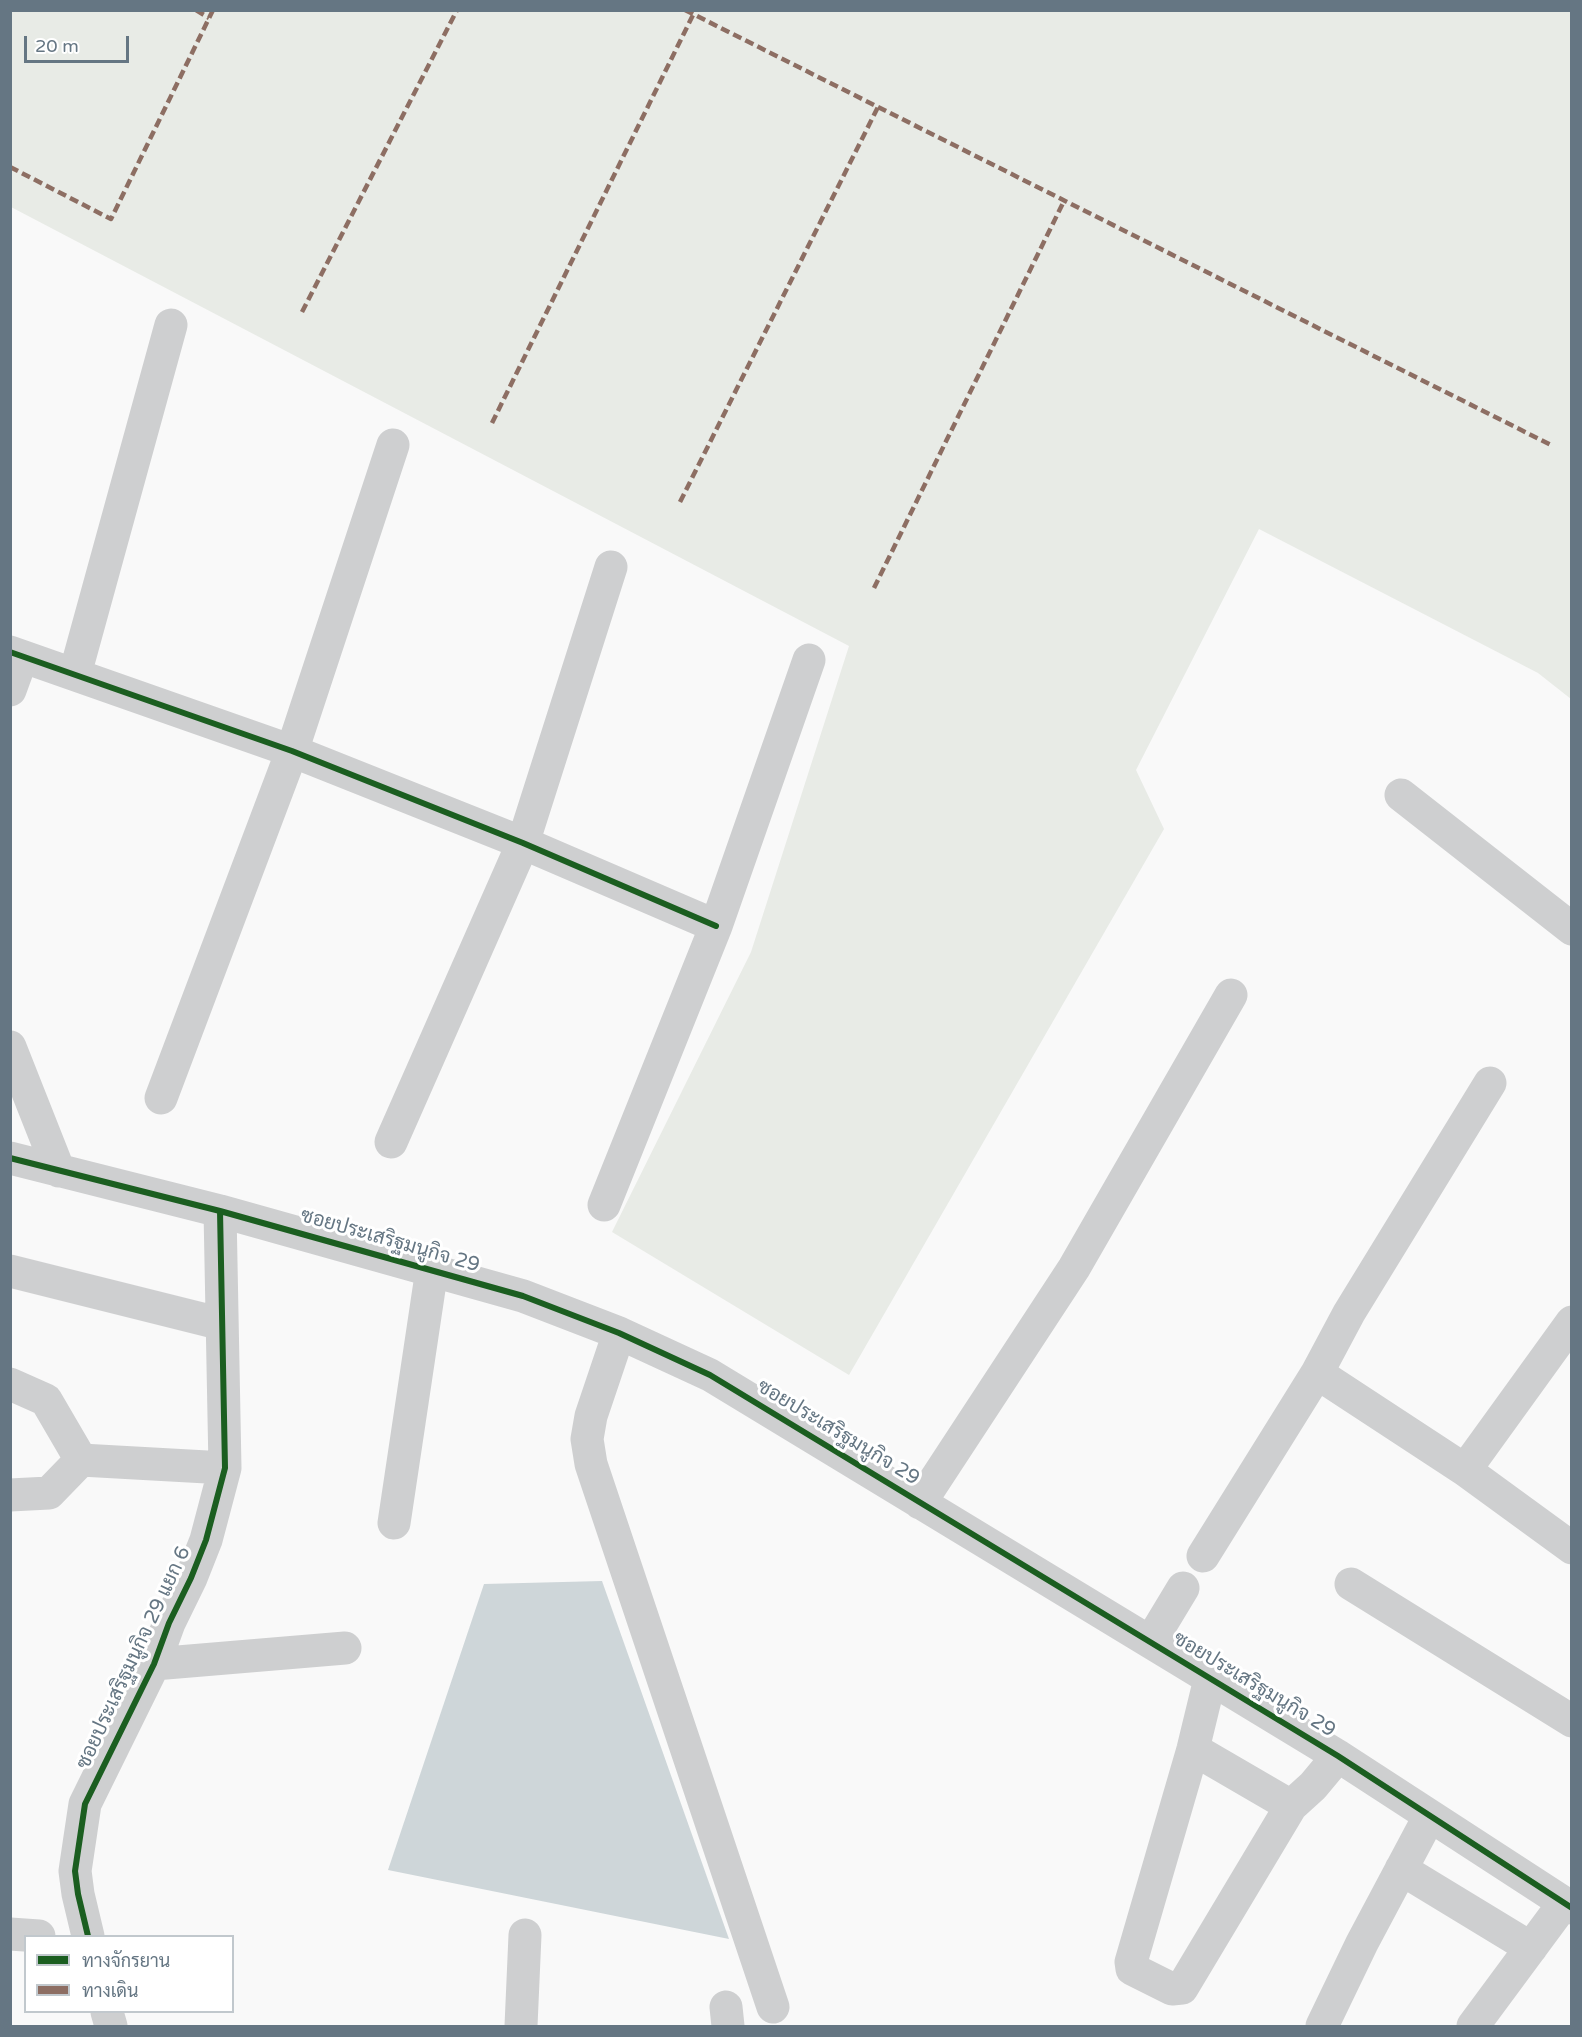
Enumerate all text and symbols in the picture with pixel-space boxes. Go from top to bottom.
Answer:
scale bar [27,24,132,62]
text: 20 m [35,35,79,57]
street label: ซอยประเสริฐมนูกิจ 29 [298,1204,482,1278]
street label: ซอยประเสริฐมนูกิจ 29 [752,1375,924,1491]
street label: ซอยประเสริฐมนูกิจ 29 แยก 6 [72,1543,196,1773]
street label: ซอยประเสริฐมนูกิจ 29 [1168,1627,1340,1743]
legend [24,1935,234,2013]
text: ทางจักรยาน [82,1950,170,1972]
text: ทางเดิน [82,1980,138,2002]

